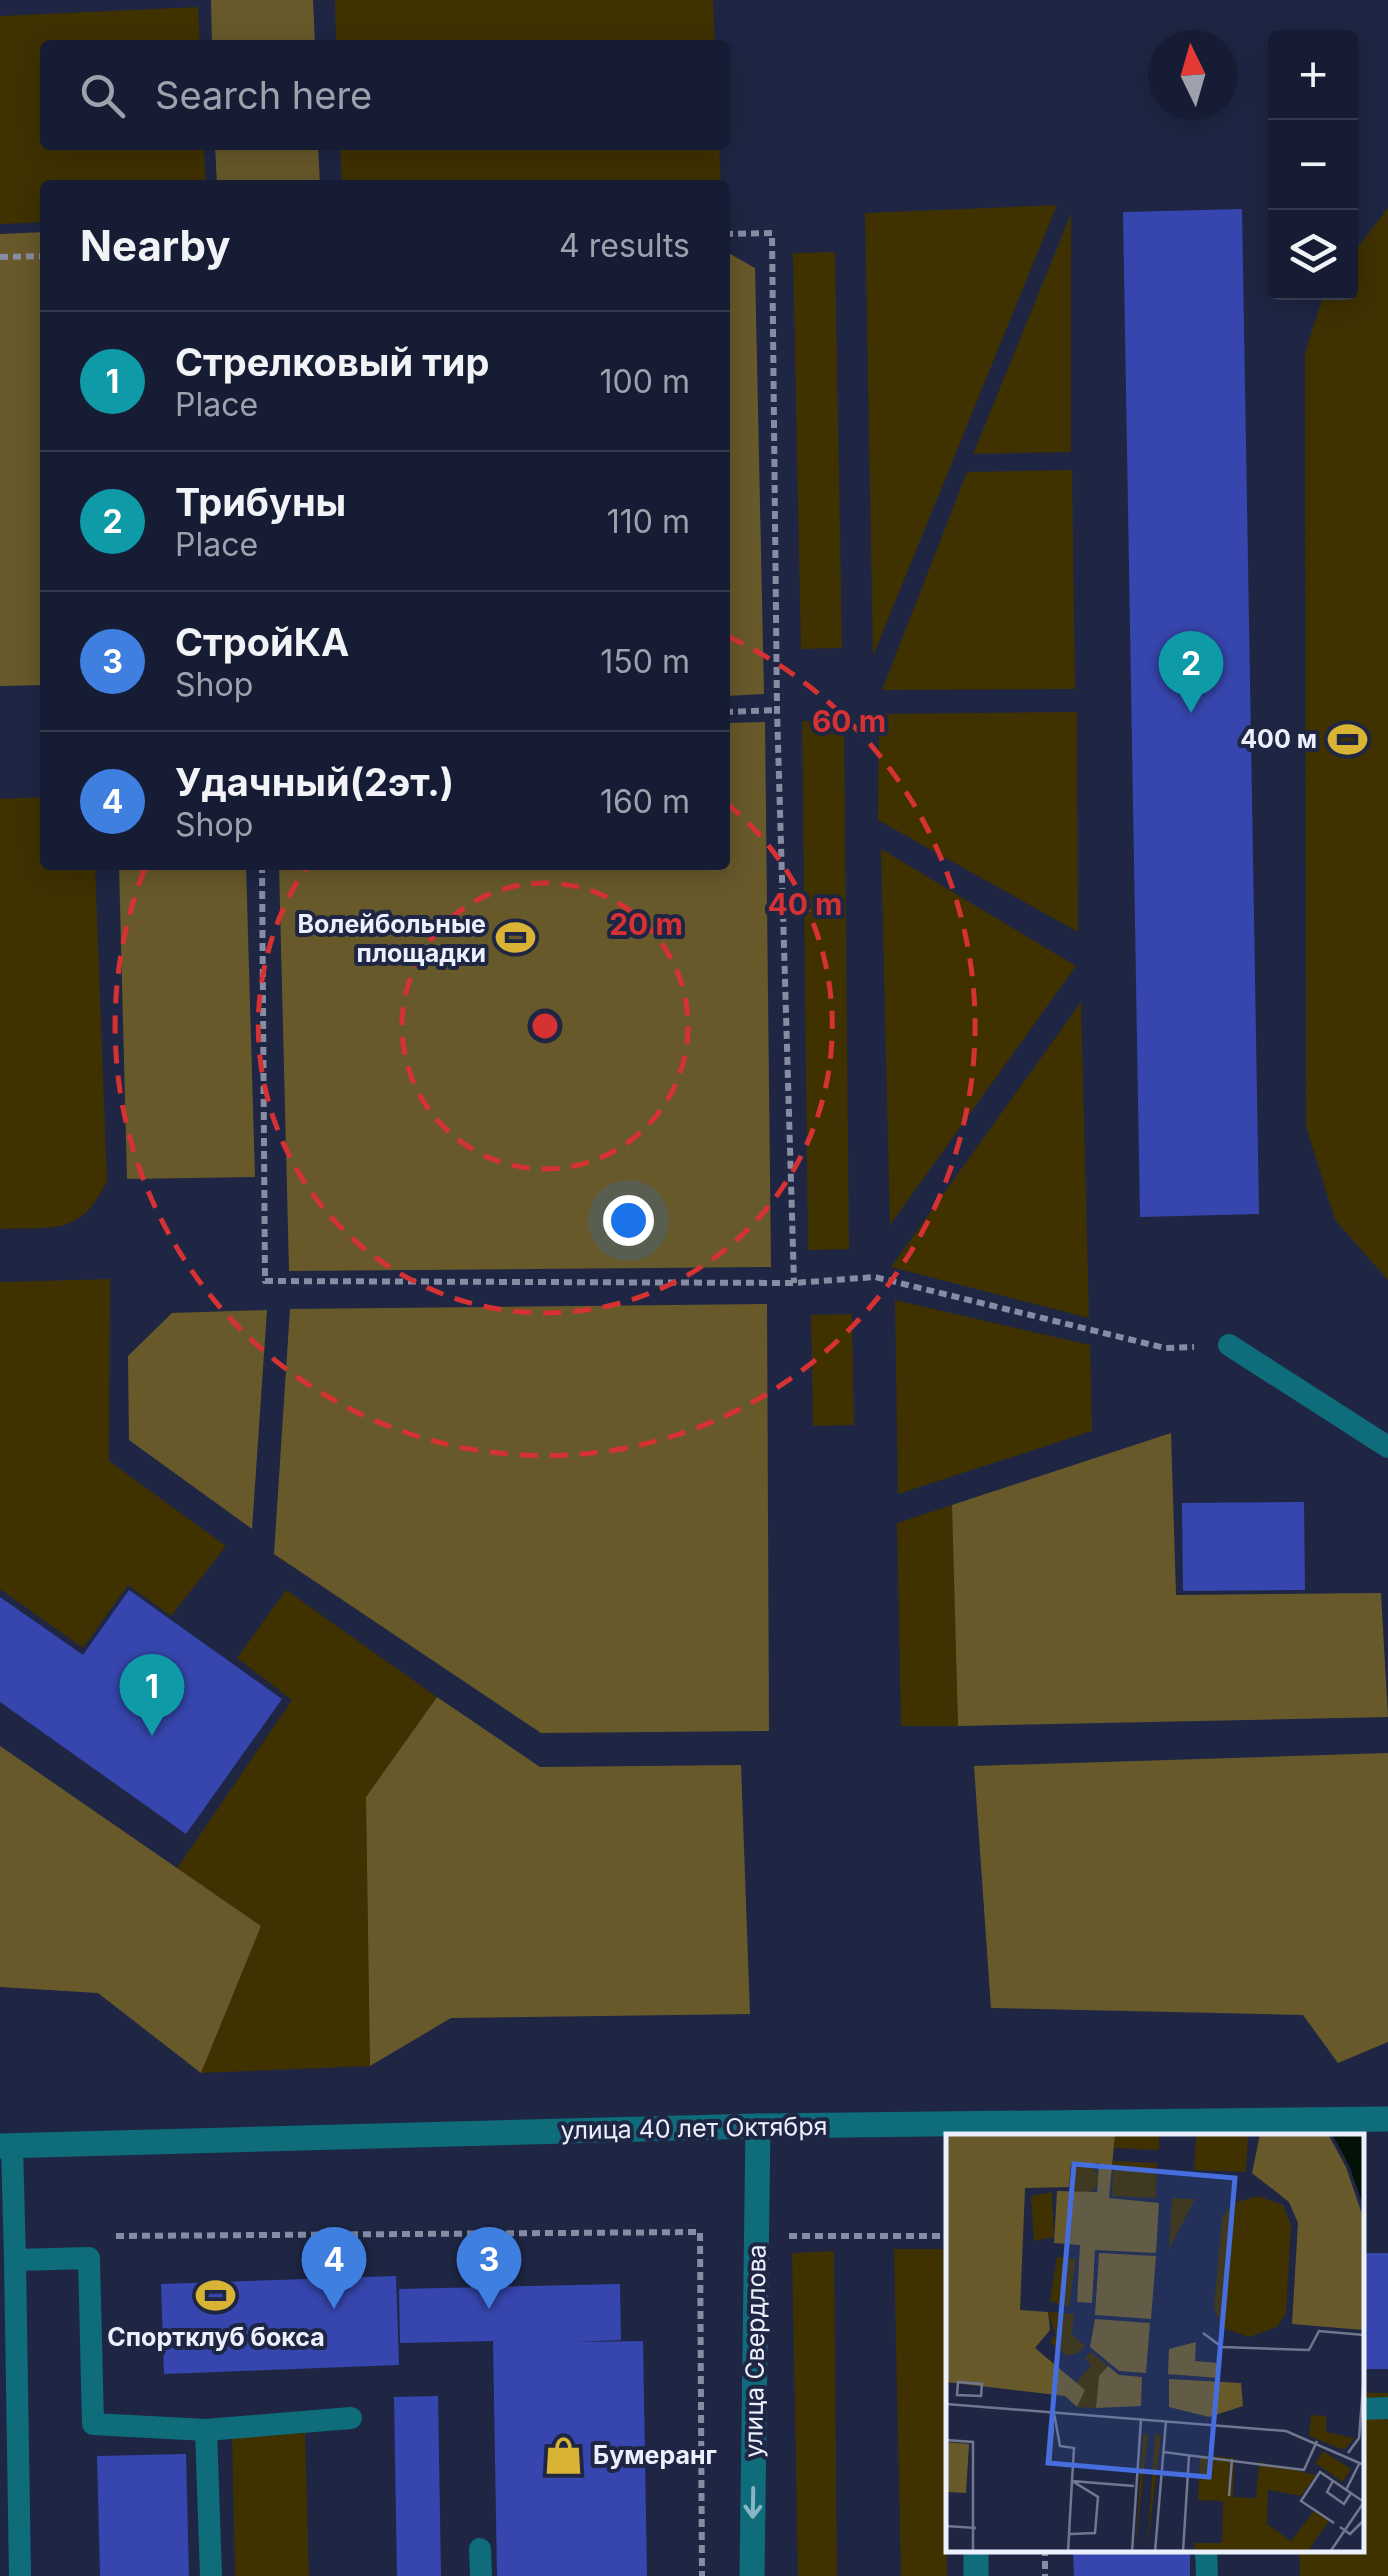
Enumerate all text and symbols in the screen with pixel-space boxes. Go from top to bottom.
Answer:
north arrow [1148,30,1238,120]
map controls [1268,30,1358,300]
button: + [1268,30,1358,120]
search box [40,40,730,150]
icon: search [75,68,130,123]
text: Search here [155,72,372,118]
button: − [1268,120,1358,210]
button: layers [1268,210,1358,300]
text: Nearby [80,220,231,271]
text: 4 results [559,226,690,265]
text: Стрелковый тир [175,339,489,385]
text: 1 [106,362,119,401]
text: 100 m [600,362,690,401]
text: Place [175,385,258,424]
text: Трибуны [175,479,346,525]
text: 2 [102,502,123,541]
text: 110 m [607,502,690,541]
text: Place [175,525,258,564]
text: СтройКА [175,619,349,665]
pin: 2 [1158,630,1224,713]
text: 3 [102,642,123,681]
text: 150 m [600,642,690,681]
text: Shop [175,665,253,704]
text: 60 m [812,703,886,739]
sports icon: 400 м [1326,718,1368,760]
place label: 400 м [1240,724,1317,754]
text: Удачный(2эт.) [175,759,454,805]
text: 4 [102,782,123,821]
text: 160 m [600,782,690,821]
text: Shop [175,805,253,844]
text: 40 m [768,886,843,922]
text: 20 m [609,906,683,942]
place label: Волейбольные площадки [298,909,486,968]
sports icon: Волейбольные площадки [495,917,537,959]
centre of rings [527,1008,563,1044]
your location [603,1195,654,1246]
pin: 1 [120,1654,184,1736]
street label: улица 40 лет Октября [560,2111,828,2145]
inset map [946,2134,1363,2551]
pin: 4 [302,2226,366,2309]
pin: 3 [456,2226,522,2309]
street label: улица Свердлова [738,2244,772,2458]
sports icon: Спортклуб бокса [195,2275,237,2317]
place label: Спортклуб бокса [107,2322,325,2352]
shop icon: Бумеранг [542,2434,584,2476]
place label: Бумеранг [593,2440,717,2470]
one-way arrow [743,2487,762,2519]

